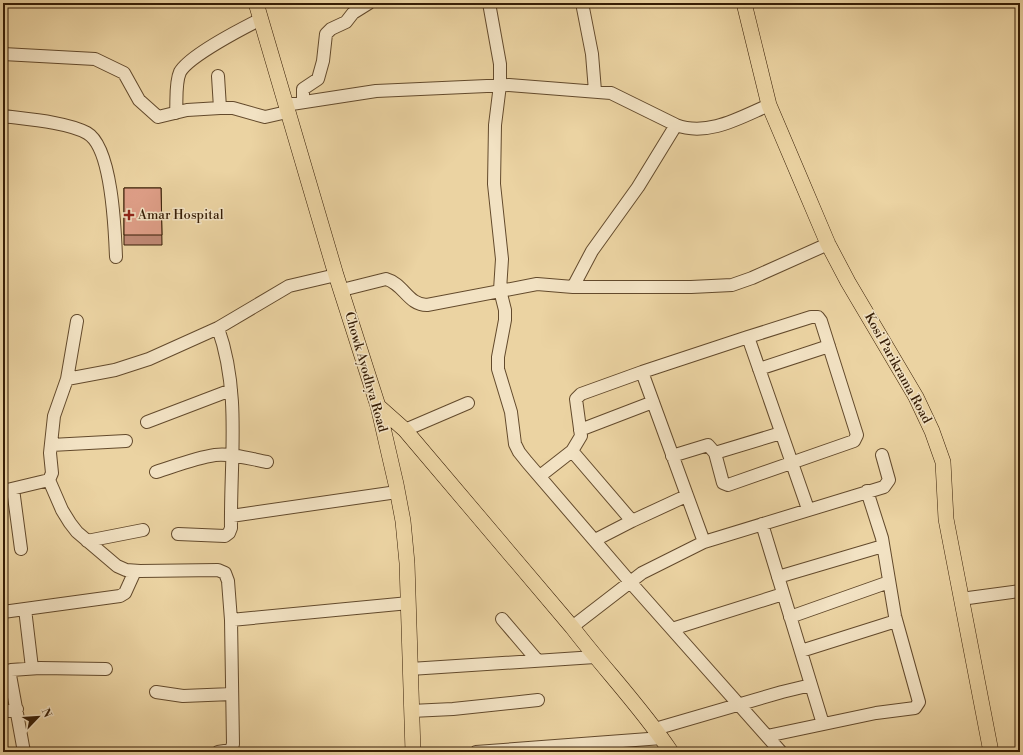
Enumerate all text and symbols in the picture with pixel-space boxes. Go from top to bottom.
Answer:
place label: Amar Hospital [137,207,224,223]
marker: Amar Hospital [123,209,135,221]
street label: Chowk Ayodhya Road [341,310,391,435]
street label: Kosi Parikrama Road [861,310,935,427]
north arrow [18,697,58,737]
text: N [38,706,54,720]

